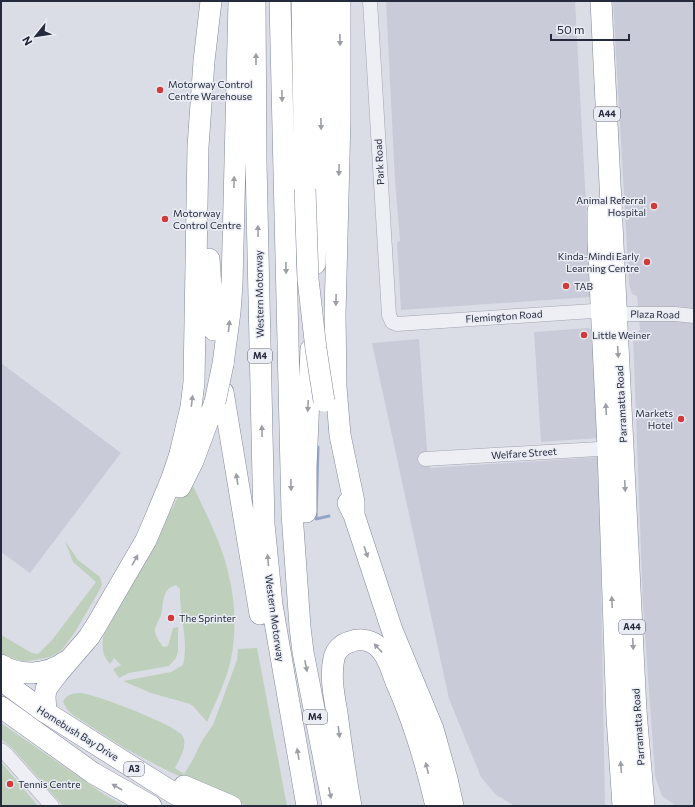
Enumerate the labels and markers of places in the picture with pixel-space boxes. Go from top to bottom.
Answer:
place label: Motorway Control Centre Warehouse [168,78,253,102]
marker: Motorway Control Centre Warehouse [155,85,165,95]
place label: Animal Referral Hospital [576,194,646,218]
marker: Animal Referral Hospital [649,201,659,211]
place label: Motorway Control Centre [173,207,241,231]
marker: Motorway Control Centre [160,214,170,224]
place label: Kinda-Mindi Early Learning Centre [558,250,639,274]
marker: Kinda-Mindi Early Learning Centre [642,257,652,267]
place label: TAB [574,280,593,292]
marker: TAB [561,281,571,291]
place label: Little Weiner [592,329,651,341]
marker: Little Weiner [579,330,589,340]
place label: Markets Hotel [635,407,673,431]
marker: Markets Hotel [676,414,686,424]
place label: The Sprinter [179,612,236,624]
marker: The Sprinter [166,613,176,623]
place label: Tennis Centre [18,778,80,790]
marker: Tennis Centre [5,779,15,789]

